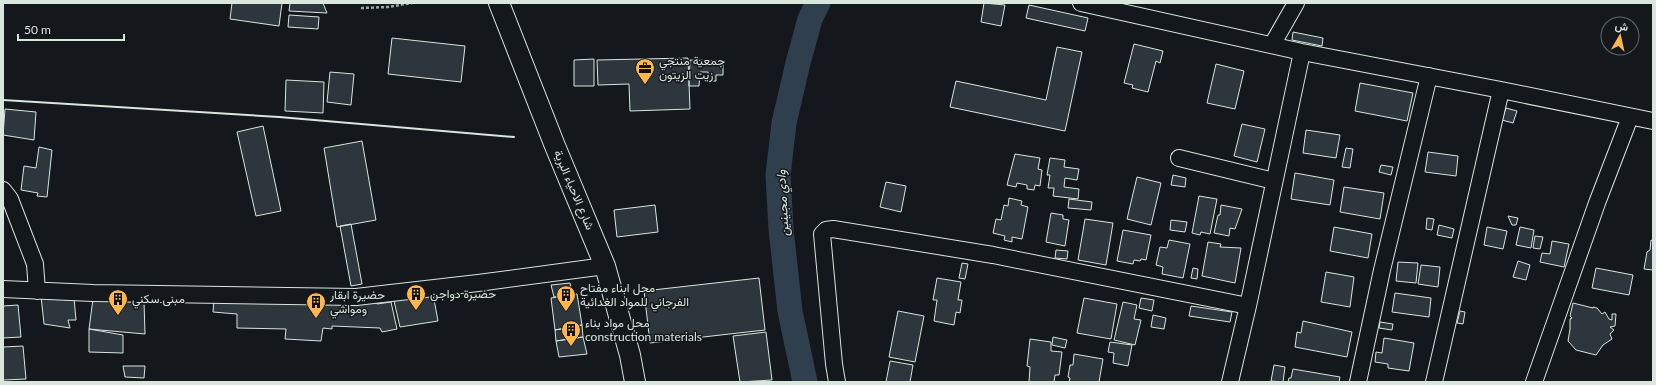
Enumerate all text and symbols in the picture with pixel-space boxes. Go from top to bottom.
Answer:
scale bar [18,16,124,42]
north arrow [1600,16,1640,56]
text: ش [1614,18,1629,34]
text: 50 m [24,22,51,37]
place label: جمعية منتجي زيت الزيتون [659,53,725,83]
office icon: جمعية منتجي زيت الزيتون [634,57,656,85]
street label: شارع الاحياء البرية [549,148,598,233]
water label: وادي مجينين [772,169,795,237]
place label: محل ابناء مفتاح الفرجاني للمواد الغدائية [580,280,689,312]
building icon: حضيرة دواجن [405,283,427,311]
building icon: محل ابناء مفتاح الفرجاني للمواد الغدائية [555,284,577,312]
place label: حضيرة دواجن [430,286,496,302]
place label: حضيرة ابقار ومواشي [329,287,385,319]
building icon: مبنى سكني [107,288,129,316]
place label: مبنى سكني [132,291,185,309]
building icon: حضيرة ابقار ومواشي [305,291,327,319]
place label: محل مواد بناء construction materials [585,315,702,344]
building icon: محل مواد بناء construction materials [560,319,582,347]

